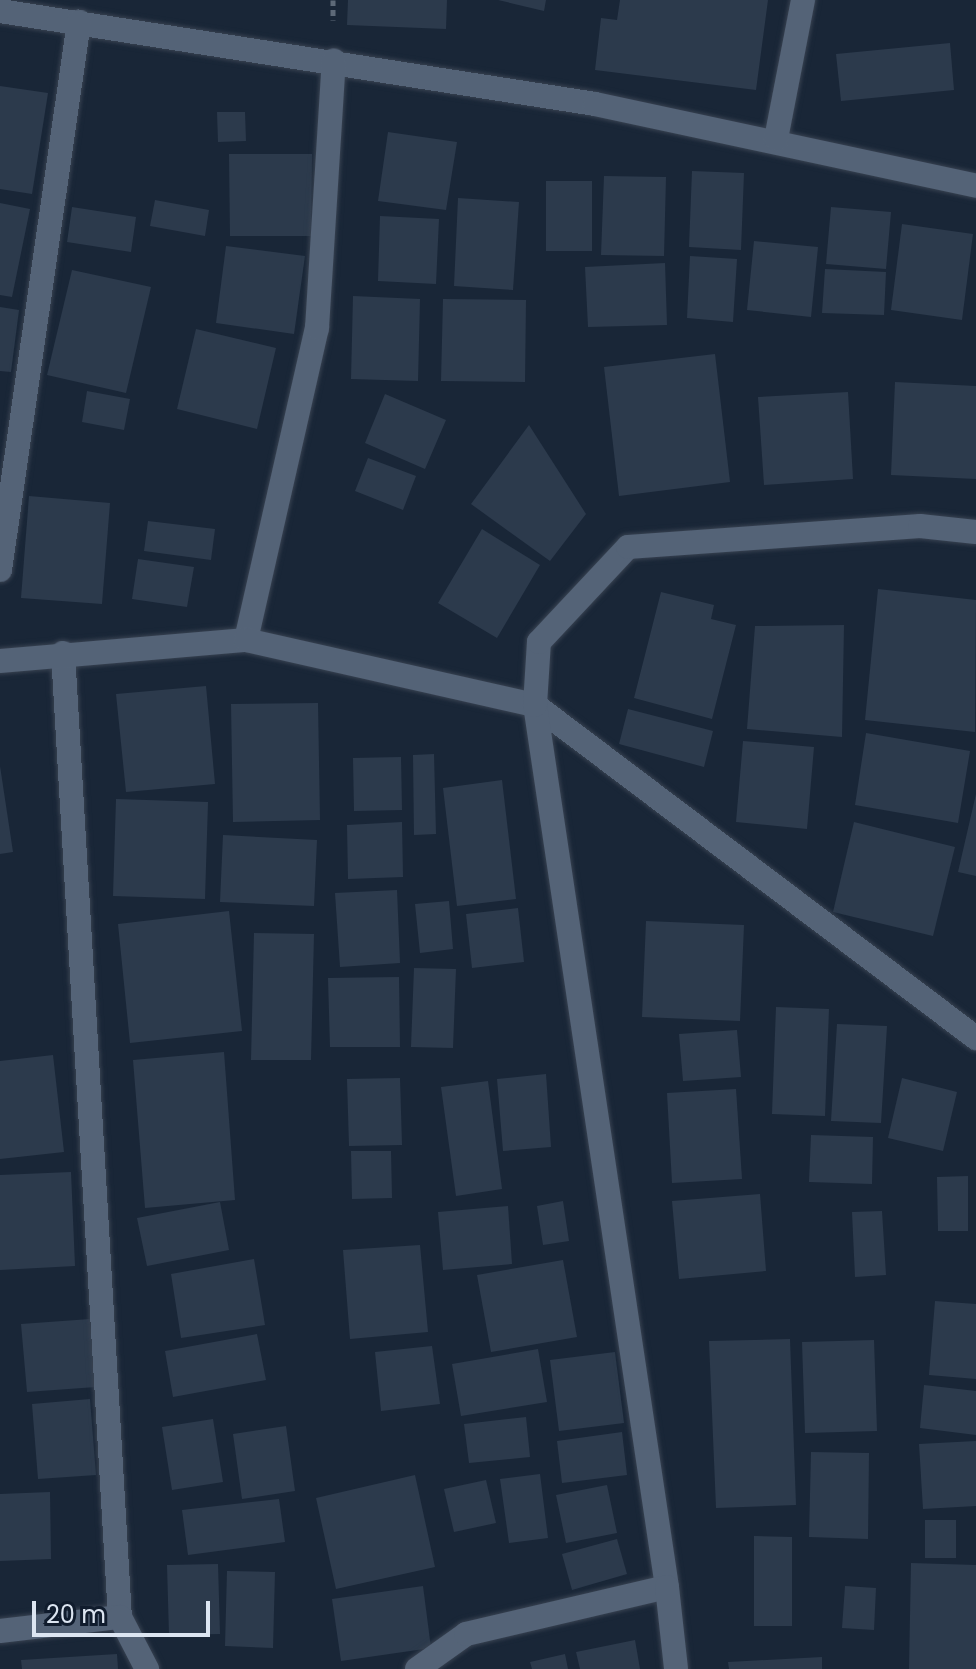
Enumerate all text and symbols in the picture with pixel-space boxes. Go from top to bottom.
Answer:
scale bar [36,1585,214,1635]
text: 20 m [46,1598,106,1631]

